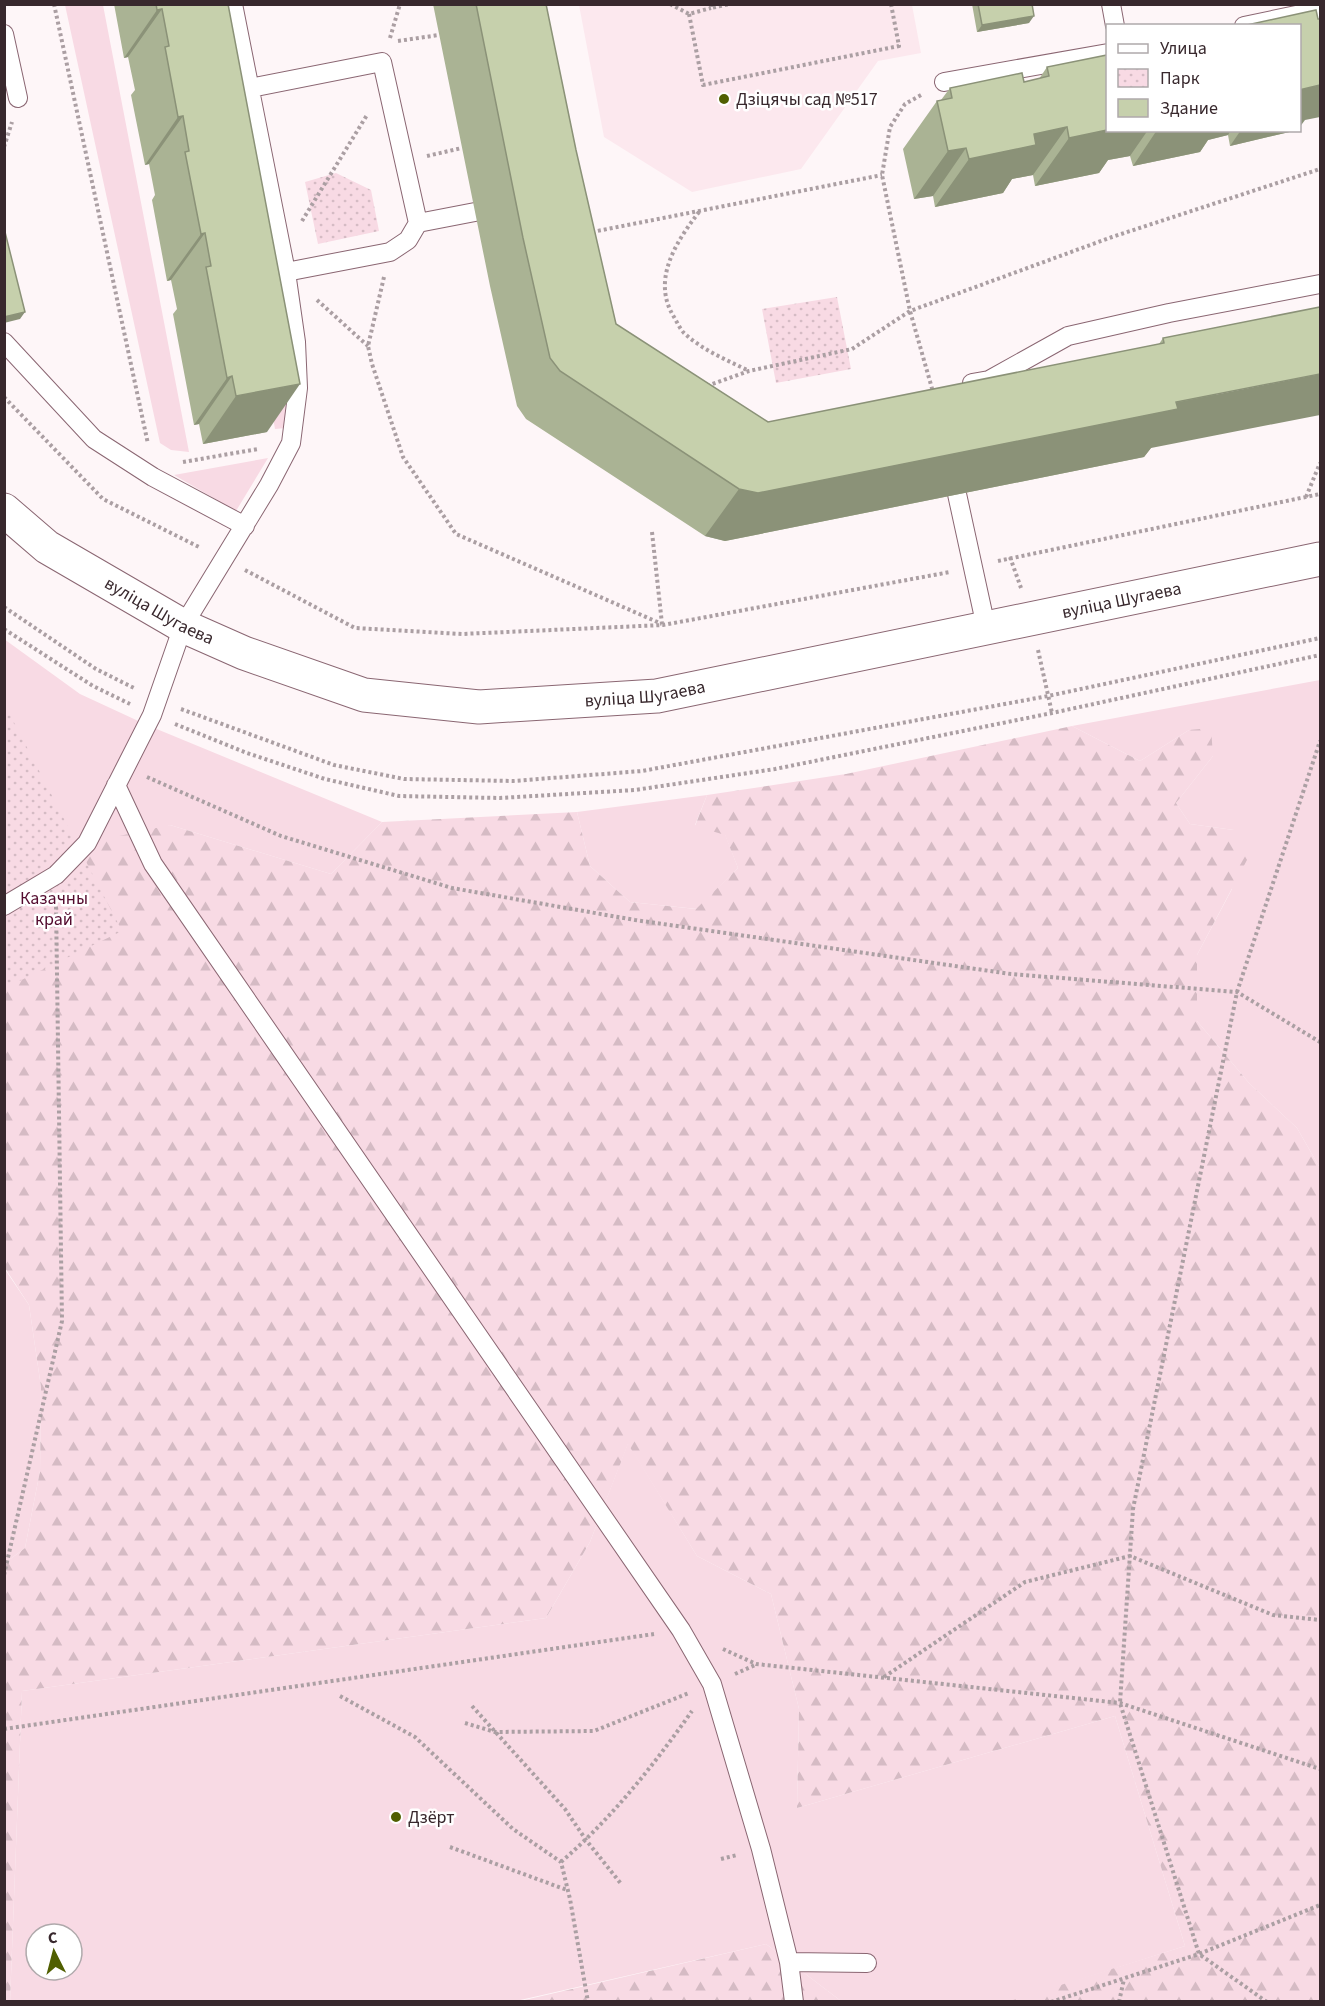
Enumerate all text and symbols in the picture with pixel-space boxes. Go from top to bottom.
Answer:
legend [1106,24,1301,132]
text: Улица [1160,36,1207,61]
text: Парк [1160,66,1200,91]
place label: Дзіцячы сад №517 [736,87,878,112]
marker: Дзіцячы сад №517 [717,92,731,106]
text: Здание [1160,96,1218,121]
street label: вуліца Шугаева [100,571,218,651]
street label: вуліца Шугаева [1059,576,1183,625]
street label: вуліца Шугаева [584,674,707,713]
park label: Казачны край [20,886,88,932]
place label: Дзёрт [408,1805,455,1830]
marker: Дзёрт [389,1810,403,1824]
north arrow [24,1922,84,1982]
text: С [47,1927,58,1950]

